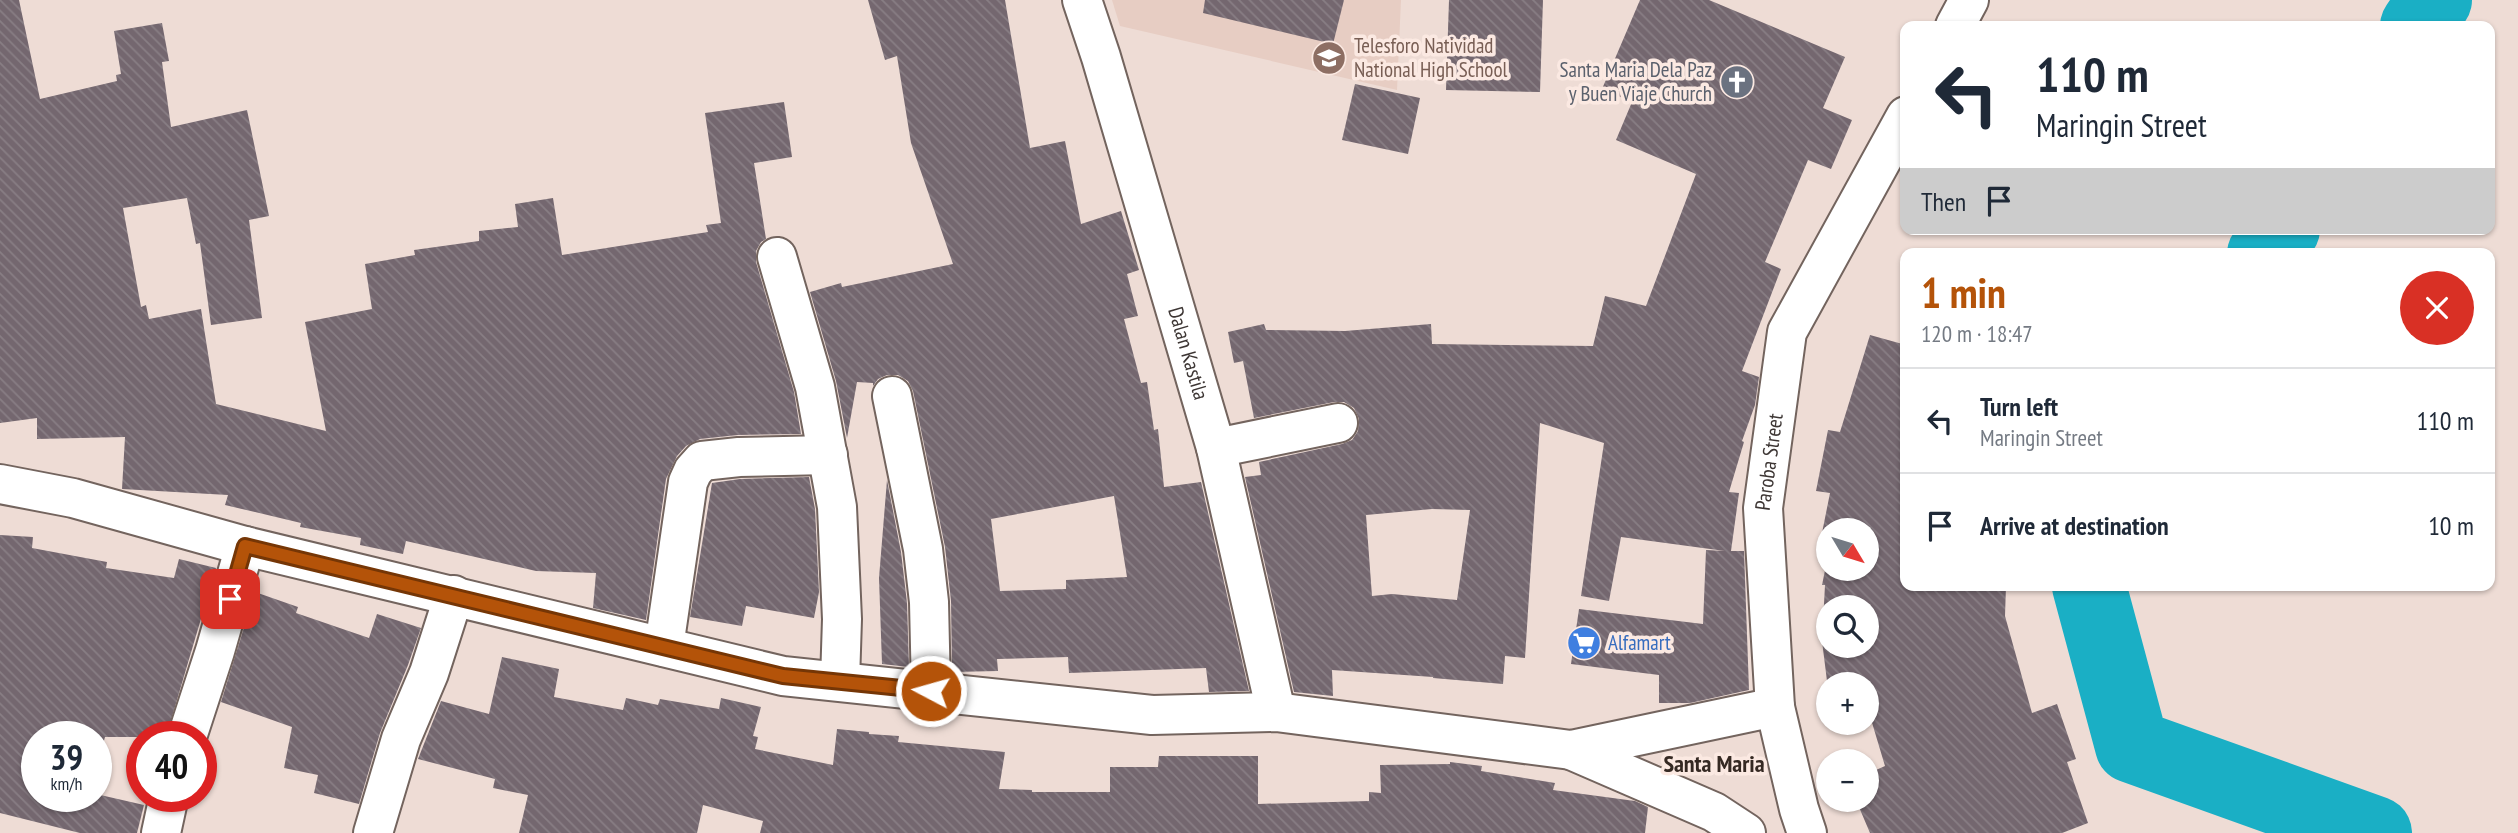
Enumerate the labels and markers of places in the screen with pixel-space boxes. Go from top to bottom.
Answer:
place label: Telesforo Natividad National High School [1354,32,1507,83]
school or university icon: Telesforo Natividad National High School [1310,39,1348,77]
place label: Santa Maria Dela Paz y Buen Viaje Church [1560,56,1712,107]
church icon: Santa Maria Dela Paz y Buen Viaje Church [1718,63,1756,101]
pin [200,569,260,629]
supermarket icon: Alfamart [1565,624,1603,662]
place label: Alfamart [1608,629,1671,656]

